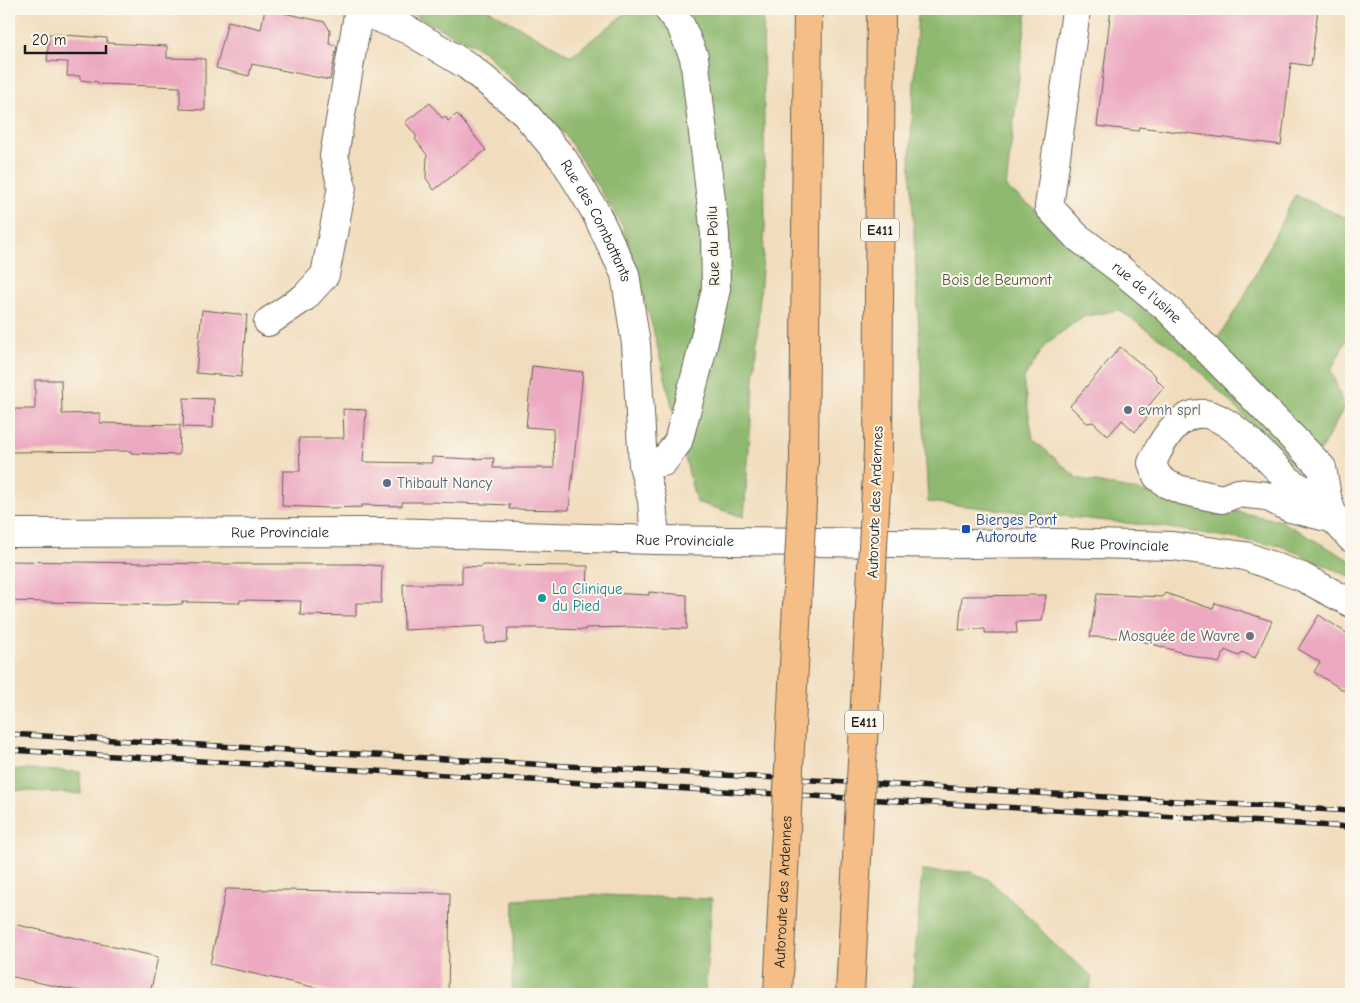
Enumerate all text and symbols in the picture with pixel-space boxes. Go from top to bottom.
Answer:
scale bar [25,22,106,54]
text: 20 m [32,31,66,49]
street label: Rue des Combattants [557,156,635,283]
street label: Rue du Poilu [703,206,723,286]
road number: E411 [861,218,899,242]
street label: rue de l'usine [1108,257,1186,327]
park label: Bois de Beumont [942,271,1053,289]
place label: evmh sprl [1138,401,1201,419]
marker: evmh sprl [1122,404,1134,416]
street label: Autoroute des Ardennes [863,425,887,579]
place label: Thibault Nancy [397,474,492,492]
marker: Thibault Nancy [381,477,393,489]
place label: Bierges Pont Autoroute [976,511,1057,546]
street label: Rue Provinciale [231,523,330,541]
marker: Bierges Pont Autoroute [960,523,972,535]
street label: Rue Provinciale [636,530,735,550]
street label: Rue Provinciale [1070,534,1170,555]
place label: La Clinique du Pied [552,580,623,615]
marker: La Clinique du Pied [536,592,548,604]
place label: Mosquée de Wavre [1118,627,1240,645]
marker: Mosquée de Wavre [1244,630,1256,642]
road number: E411 [845,710,883,734]
street label: Autoroute des Ardennes [770,815,796,969]

